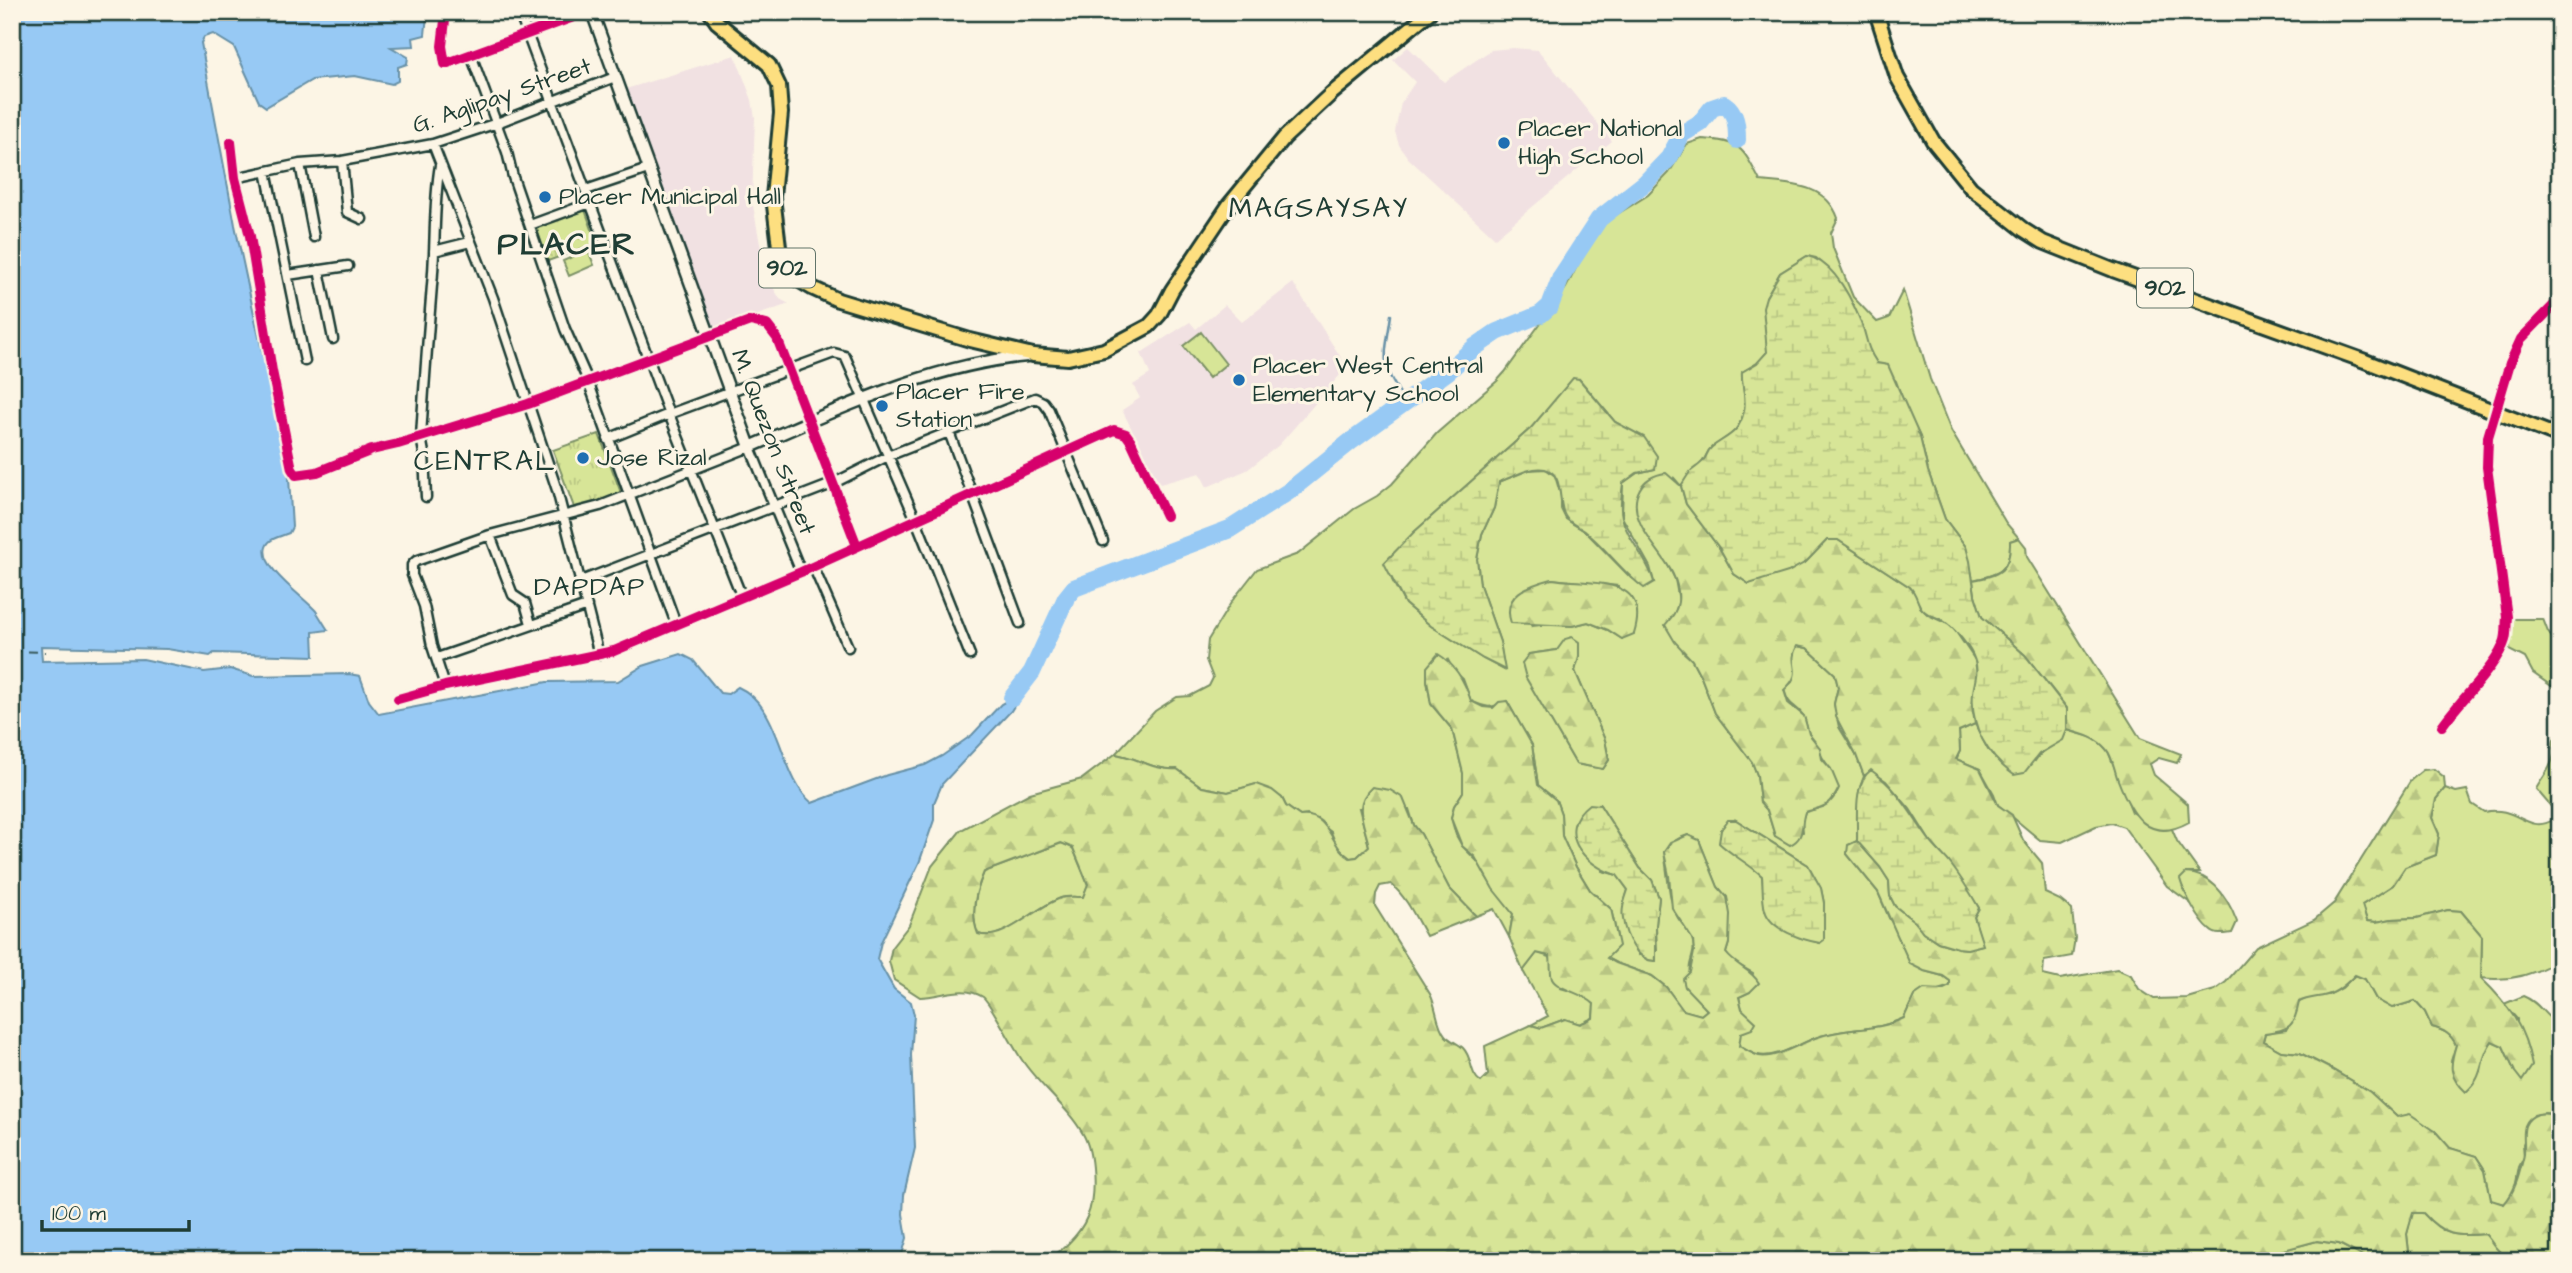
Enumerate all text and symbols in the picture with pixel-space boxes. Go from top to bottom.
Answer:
street label: G. Aglipay Street [408,49,597,143]
place label: Placer National High School [1518,112,1682,175]
marker: Placer National High School [1496,135,1512,151]
place label: Placer Municipal Hall [559,180,781,214]
marker: Placer Municipal Hall [537,189,553,205]
district label: MAGSAYSAY [1229,189,1409,228]
district label: PLACER [497,222,637,267]
road number: 902 [759,248,815,288]
road number: 902 [2137,268,2193,308]
street label: M. Quezon Street [722,344,824,540]
place label: Placer West Central Elementary School [1253,349,1483,412]
marker: Placer West Central Elementary School [1231,372,1247,388]
place label: Placer Fire Station [896,375,1025,437]
marker: Placer Fire Station [874,398,890,414]
place label: Jose Rizal [597,441,706,475]
district label: CENTRAL [414,442,556,481]
marker: Jose Rizal [575,450,591,466]
district label: DAPDAP [534,569,646,605]
scale bar [42,1189,189,1233]
text: 100 m [52,1199,107,1228]

